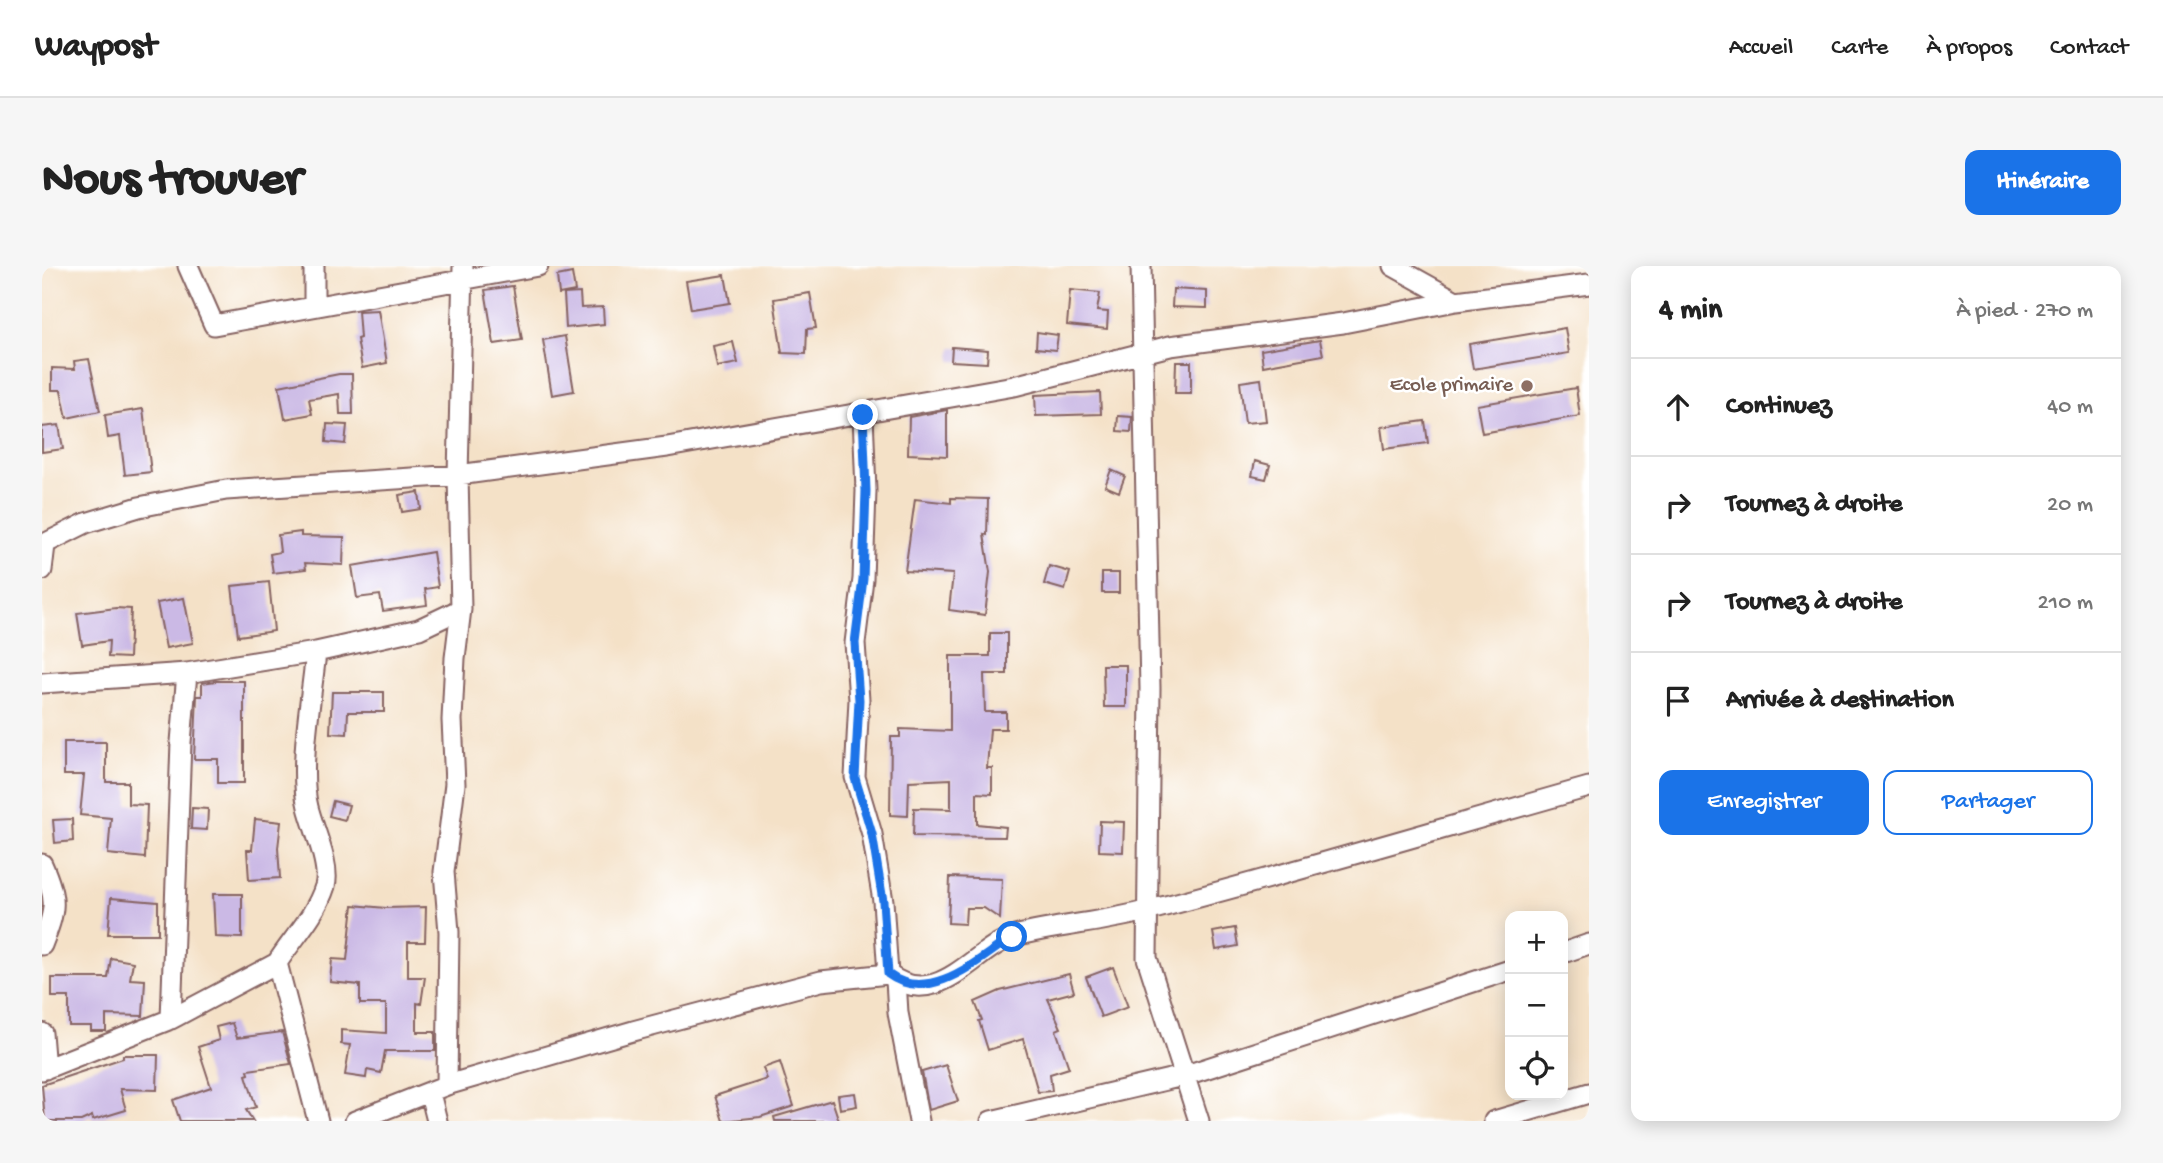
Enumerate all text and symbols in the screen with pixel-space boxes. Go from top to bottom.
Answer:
text: Waypost [35,29,157,67]
text: Accueil [1729,34,1793,63]
text: Carte [1831,34,1888,63]
text: À propos [1926,34,2012,63]
text: Contact [2050,34,2128,63]
button: Itinéraire [1965,150,2121,215]
text: Nous trouver [42,153,302,211]
text: 4 min [1659,294,1722,329]
text: À pied · 270 m [1956,298,2093,325]
place label: Ecole primaire [1390,374,1514,399]
marker: Ecole primaire [1519,378,1535,394]
icon: ahead [1659,388,1697,426]
text: Continuez [1726,392,1832,423]
text: 40 m [2047,394,2093,421]
route end [847,399,878,430]
icon: right [1659,486,1697,524]
text: Tournez à droite [1726,490,1903,521]
text: 20 m [2047,492,2093,519]
icon: right [1659,584,1697,622]
text: Tournez à droite [1726,588,1903,619]
text: 210 m [2038,590,2093,617]
icon: arrive [1659,682,1697,720]
text: Arrivée à destination [1726,686,1954,717]
button: Enregistrer [1659,770,1869,835]
button: Partager [1883,770,2093,835]
map controls [1505,911,1568,1100]
button: + [1505,911,1568,974]
route start [996,921,1027,952]
button: − [1505,974,1568,1037]
button: locate [1505,1037,1568,1100]

